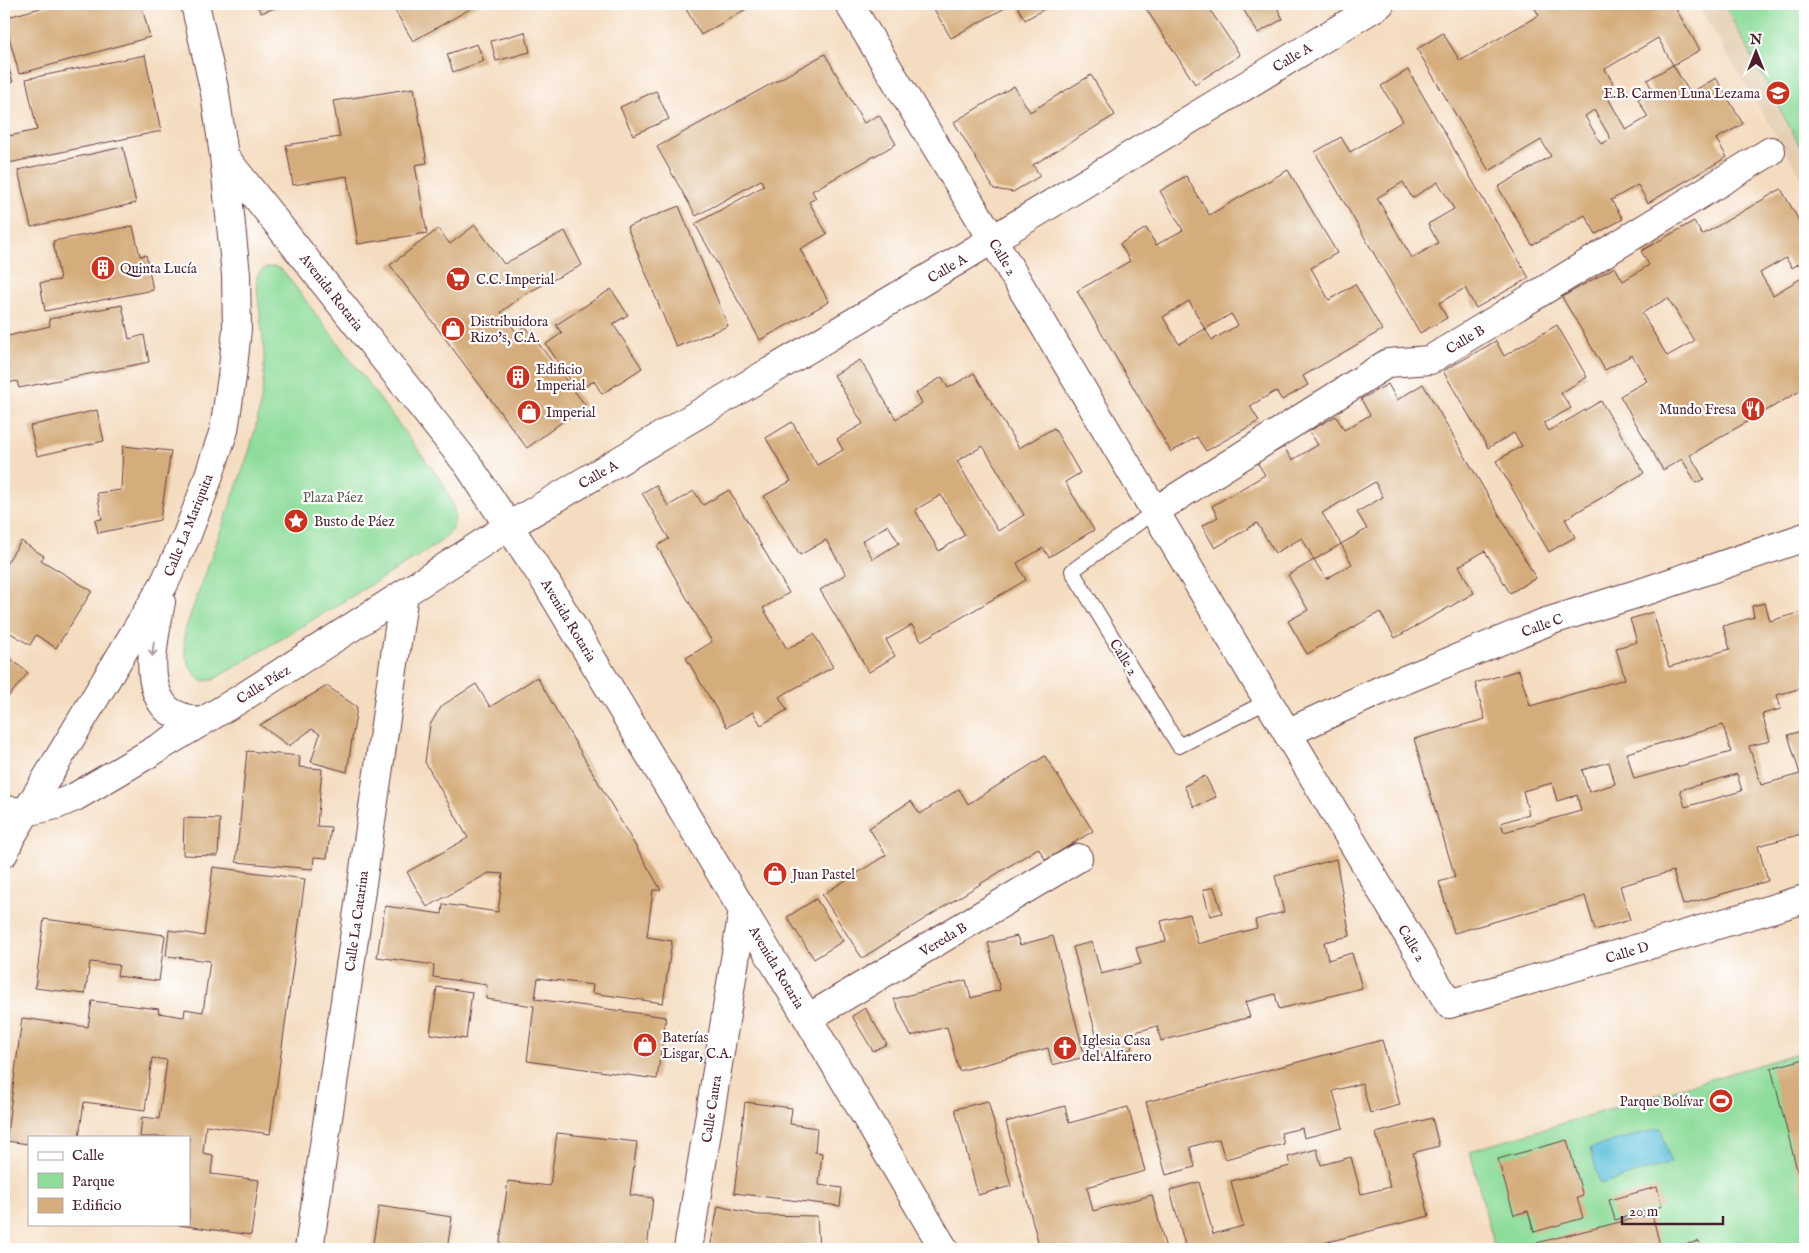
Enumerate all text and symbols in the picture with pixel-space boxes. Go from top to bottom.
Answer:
north arrow [1732,28,1782,78]
text: N [1749,31,1762,49]
street label: Calle A [1270,39,1316,77]
school or university icon: E.B. Carmen Luna Lezama [1765,80,1791,106]
place label: E.B. Carmen Luna Lezama [1603,85,1761,103]
street label: Calle 2 [984,236,1020,280]
street label: Avenida Rotaria [295,249,368,336]
street label: Calle A [925,250,971,288]
building icon: Quinta Lucía [90,255,116,281]
place label: Quinta Lucía [120,260,198,278]
supermarket icon: C.C. Imperial [445,266,471,292]
place label: C.C. Imperial [476,271,554,289]
place label: Distribuidora Rizo's, C.A. [470,313,549,347]
shop icon: Distribuidora Rizo's, C.A. [440,316,466,342]
street label: Calle B [1443,321,1488,358]
place label: Edificio Imperial [536,361,586,395]
building icon: Edificio Imperial [505,364,531,390]
restaurant icon: Mundo Fresa [1740,396,1766,422]
shop icon: Imperial [516,399,542,425]
place label: Mundo Fresa [1659,401,1737,419]
place label: Imperial [546,404,596,422]
street label: Calle A [576,456,622,493]
street label: Calle La Mariquita [160,471,218,579]
park label: Plaza Páez [303,489,364,507]
place icon: Busto de Páez [283,508,309,534]
place label: Busto de Páez [314,513,395,531]
street label: Avenida Rotaria [536,575,600,666]
street label: Calle C [1519,610,1566,642]
street label: Calle 2 [1105,636,1142,679]
one-way arrow [148,641,158,657]
street label: Calle Páez [233,661,294,708]
shop icon: Juan Pastel [762,861,788,887]
place label: Juan Pastel [790,866,855,884]
street label: Calle La Catarina [341,869,373,973]
street label: Vereda B [916,919,971,962]
street label: Avenida Rotaria [744,922,808,1013]
street label: Calle 2 [1393,922,1429,966]
street label: Calle D [1603,938,1651,968]
place label: Baterías Lisgar, C.A. [662,1029,732,1063]
shop icon: Baterías Lisgar, C.A. [632,1032,658,1058]
place label: Iglesia Casa del Alfarero [1082,1032,1152,1066]
church icon: Iglesia Casa del Alfarero [1052,1035,1078,1061]
street label: Calle Caura [698,1073,726,1144]
sports icon: Parque Bolívar [1708,1088,1734,1114]
place label: Parque Bolívar [1620,1093,1704,1111]
legend [28,1136,190,1226]
text: Calle [72,1146,104,1165]
text: Parque [72,1172,115,1191]
scale bar [1622,1193,1723,1225]
text: Edificio [72,1196,122,1215]
text: 20 m [1629,1202,1659,1221]

